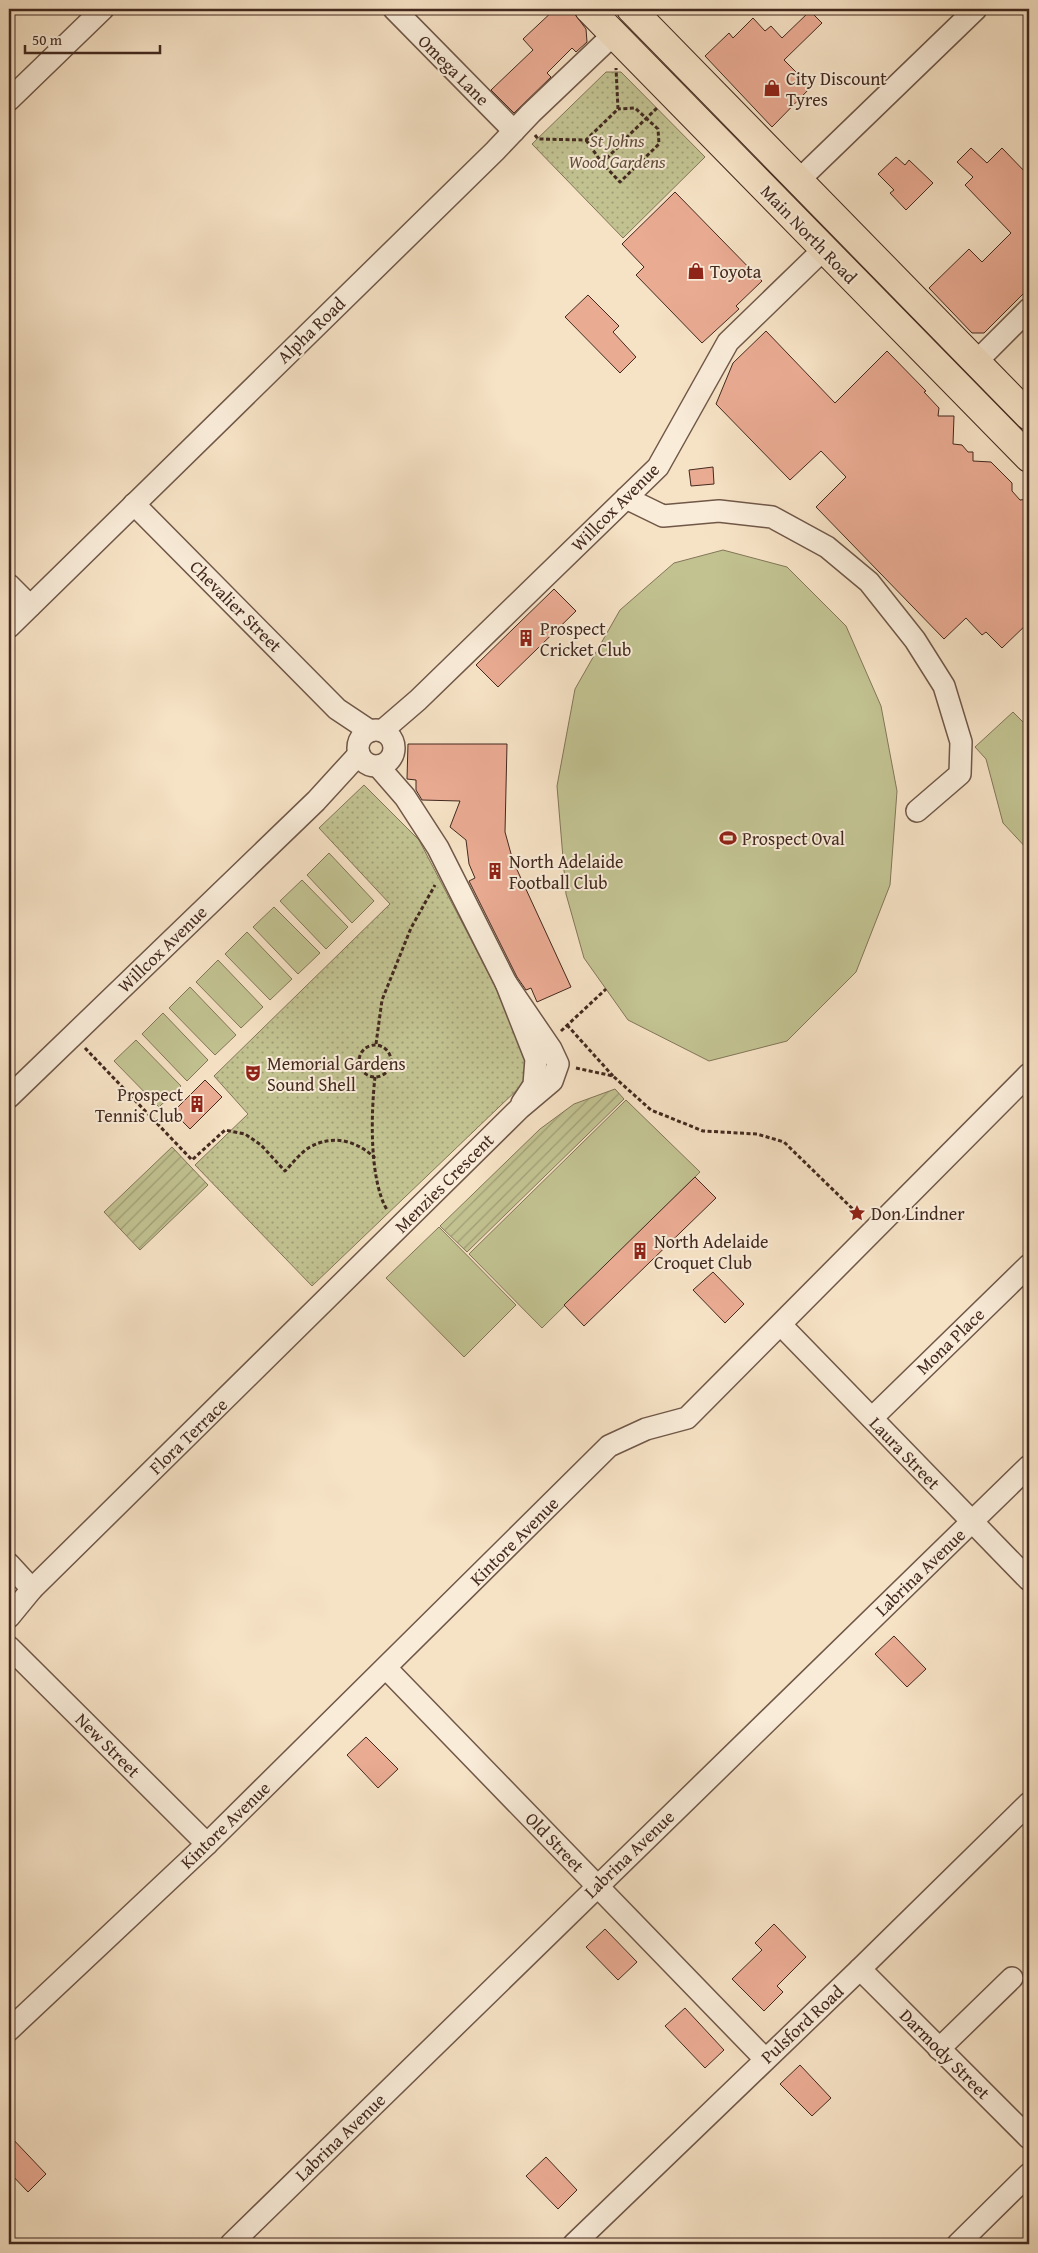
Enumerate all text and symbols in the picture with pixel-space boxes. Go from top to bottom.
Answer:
scale bar [25,22,160,54]
street label: Omega Lane [412,28,496,112]
text: 50 m [32,29,63,50]
place label: City Discount Tyres [786,65,887,113]
shop icon: City Discount Tyres [762,78,782,98]
park label: St Johns Wood Gardens [569,127,666,175]
street label: Main North Road [755,178,864,290]
place label: Toyota [710,258,762,285]
shop icon: Toyota [686,261,706,281]
street label: Alpha Road [271,290,352,370]
street label: Willcox Avenue [565,457,665,557]
street label: Chevalier Street [184,554,289,659]
place label: Prospect Cricket Club [540,615,631,663]
building icon: Prospect Cricket Club [516,628,536,648]
place label: Prospect Oval [742,825,845,852]
sports icon: Prospect Oval [718,828,738,848]
place label: North Adelaide Football Club [509,848,623,896]
building icon: North Adelaide Football Club [485,861,505,881]
street label: Willcox Avenue [111,899,213,999]
place label: Memorial Gardens Sound Shell [267,1050,406,1098]
theatre icon: Memorial Gardens Sound Shell [243,1063,263,1083]
place label: Prospect Tennis Club [95,1081,184,1129]
building icon: Prospect Tennis Club [187,1094,207,1114]
street label: Menzies Crescent [388,1127,500,1239]
place label: Don Lindner [871,1200,965,1227]
place icon: Don Lindner [847,1203,867,1223]
place label: North Adelaide Croquet Club [654,1228,768,1276]
building icon: North Adelaide Croquet Club [630,1241,650,1261]
street label: Mona Place [910,1301,990,1381]
street label: Flora Terrace [143,1391,233,1481]
street label: Laura Street [863,1410,947,1496]
street label: Kintore Avenue [463,1490,565,1592]
street label: Labrina Avenue [869,1522,971,1622]
street label: New Street [69,1706,147,1784]
street label: Kintore Avenue [174,1775,276,1875]
street label: Labrina Avenue [578,1804,680,1904]
street label: Old Street [519,1806,591,1879]
street label: Pulsford Road [754,1978,850,2070]
street label: Darmody Street [893,2002,997,2106]
street label: Labrina Avenue [289,2087,391,2187]

